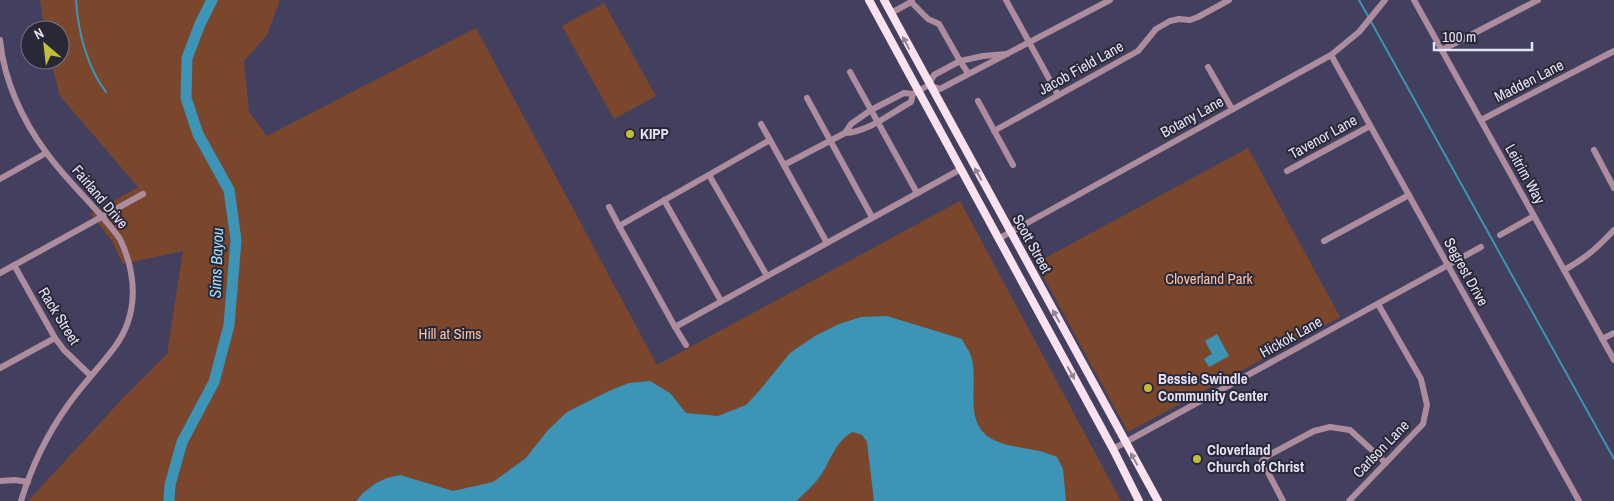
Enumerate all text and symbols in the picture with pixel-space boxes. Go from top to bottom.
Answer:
north arrow [20,20,70,70]
scale bar [1434,20,1532,52]
text: N [31,24,47,43]
text: 100 m [1442,26,1476,47]
street label: Jacob Field Lane [1034,35,1127,100]
one-way arrow [902,36,911,49]
street label: Madden Lane [1490,54,1567,107]
street label: Botany Lane [1156,91,1227,142]
street label: Tavenor Lane [1285,109,1361,164]
place label: KIPP [640,123,669,144]
marker: KIPP [624,128,636,140]
street label: Leitrim Way [1500,140,1551,208]
street label: Fairland Drive [67,160,133,233]
one-way arrow [974,166,982,181]
street label: Scott Street [1008,211,1057,277]
water label: Sims Bayou [204,227,228,299]
street label: Segrest Drive [1439,234,1494,310]
park label: Cloverland Park [1165,268,1254,289]
street label: Rack Street [33,283,86,349]
one-way arrow [1052,309,1060,323]
street label: Hickok Lane [1256,311,1326,362]
park label: Hill at Sims [419,323,481,344]
one-way arrow [1067,367,1076,380]
place label: Bessie Swindle Community Center [1158,368,1268,406]
marker: Bessie Swindle Community Center [1142,382,1154,394]
street label: Carlson Lane [1348,415,1414,482]
place label: Cloverland Church of Christ [1207,439,1304,477]
one-way arrow [1130,451,1138,466]
marker: Cloverland Church of Christ [1191,453,1203,465]

